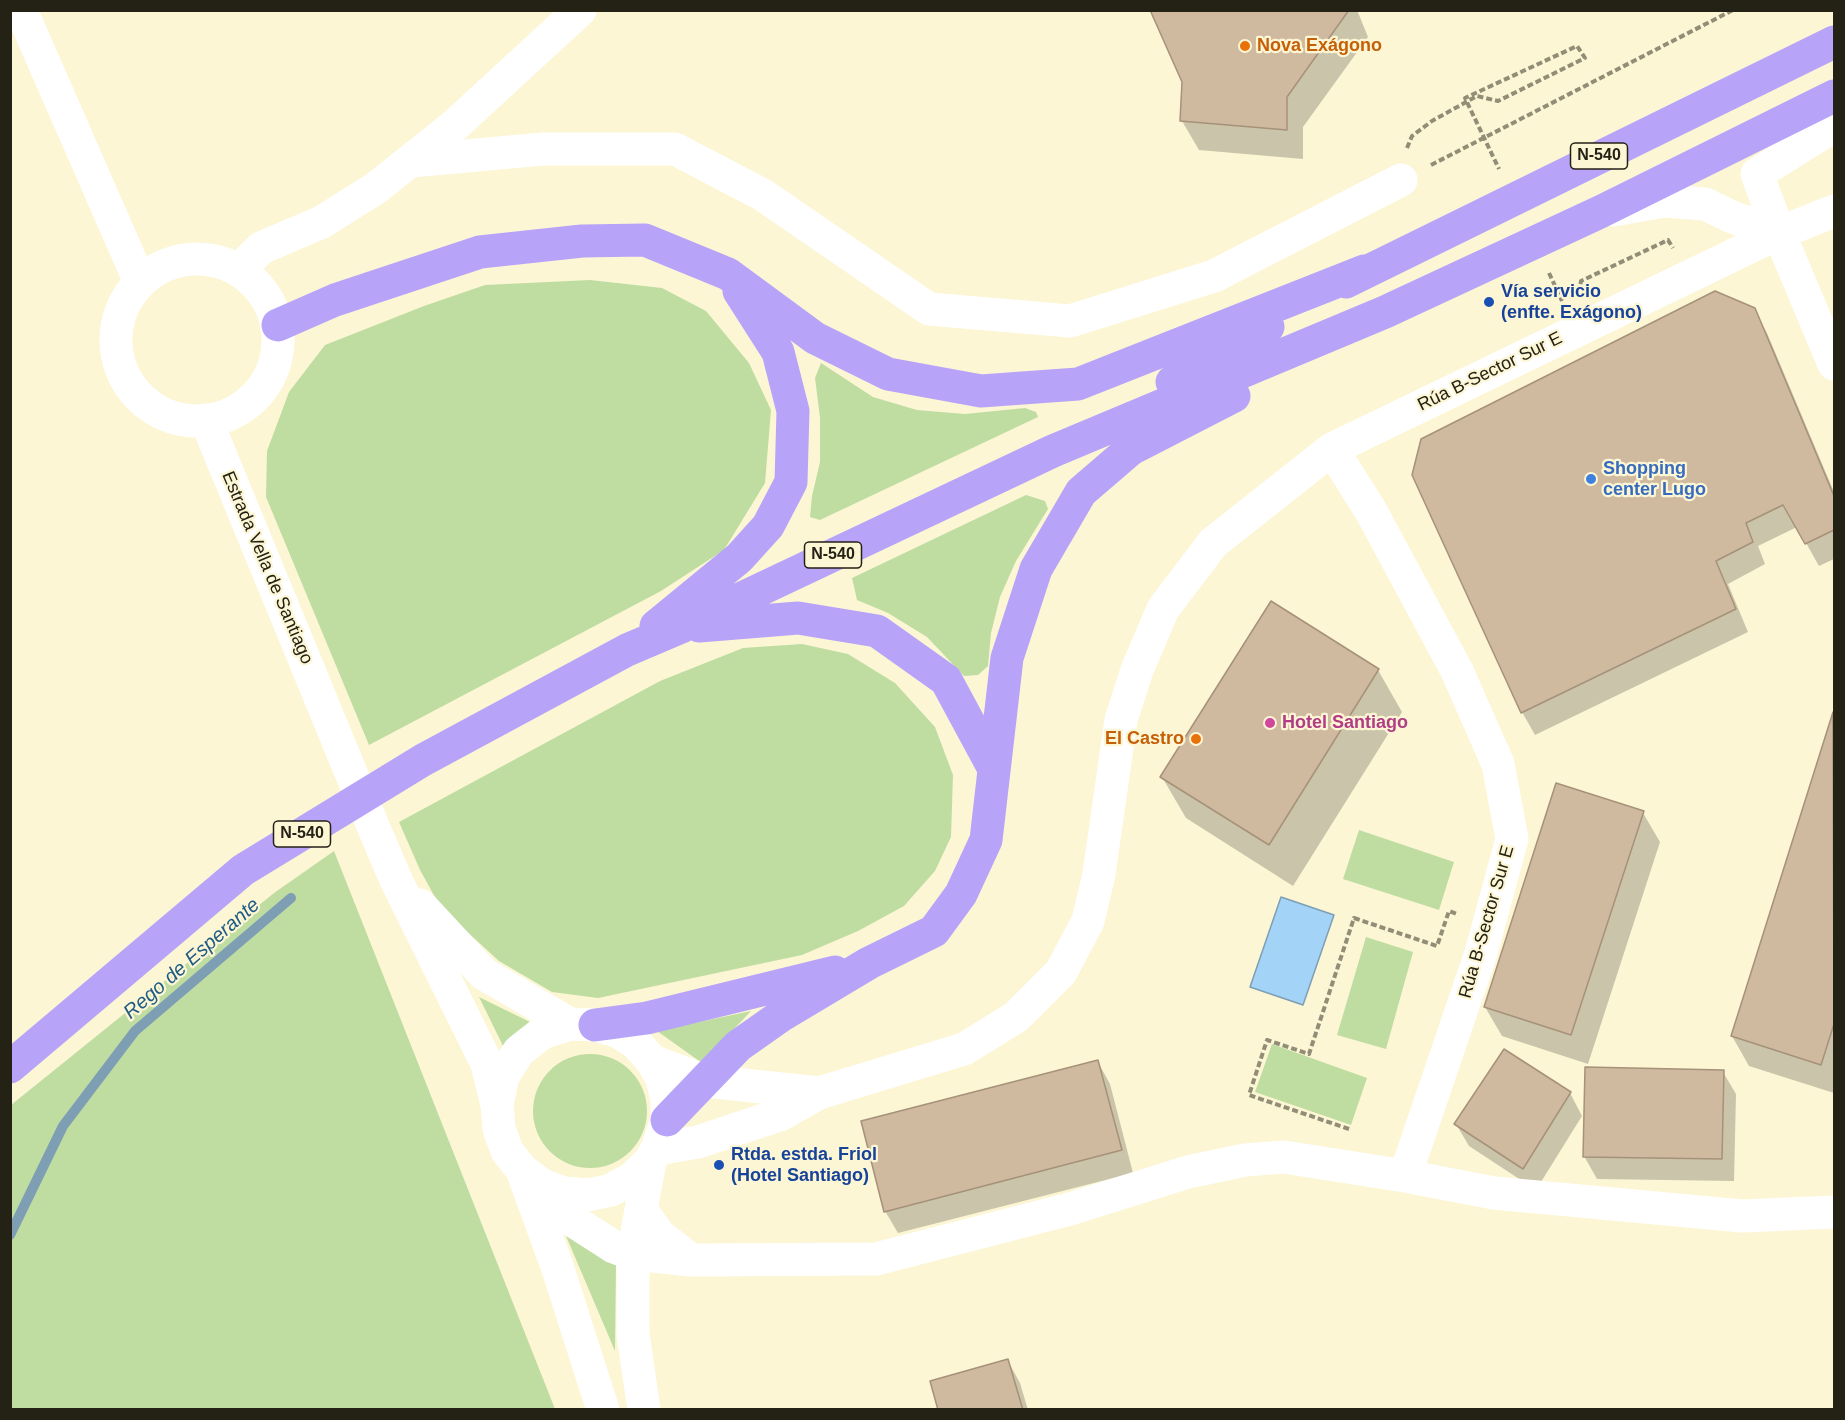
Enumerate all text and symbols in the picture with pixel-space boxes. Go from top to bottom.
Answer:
place label: Nova Exágono [1257,35,1382,57]
marker: Nova Exágono [1238,39,1252,53]
road number: N-540 [1570,143,1628,169]
place label: Vía servicio (enfte. Exágono) [1501,281,1642,324]
marker: Vía servicio (enfte. Exágono) [1482,295,1496,309]
street label: Rúa B-Sector Sur E [1414,328,1566,416]
place label: Shopping center Lugo [1603,458,1706,500]
street label: Estrada Vella de Santiago [217,468,317,668]
marker: Shopping center Lugo [1584,472,1598,486]
road number: N-540 [804,542,862,568]
place label: Hotel Santiago [1282,712,1408,734]
marker: Hotel Santiago [1263,716,1277,730]
place label: El Castro [1105,728,1184,750]
marker: El Castro [1189,732,1203,746]
road number: N-540 [274,821,330,847]
street label: Rúa B-Sector Sur E [1455,843,1519,1001]
water label: Rego de Esperante [119,893,265,1025]
place label: Rtda. estda. Friol (Hotel Santiago) [731,1144,877,1186]
marker: Rtda. estda. Friol (Hotel Santiago) [712,1158,726,1172]

